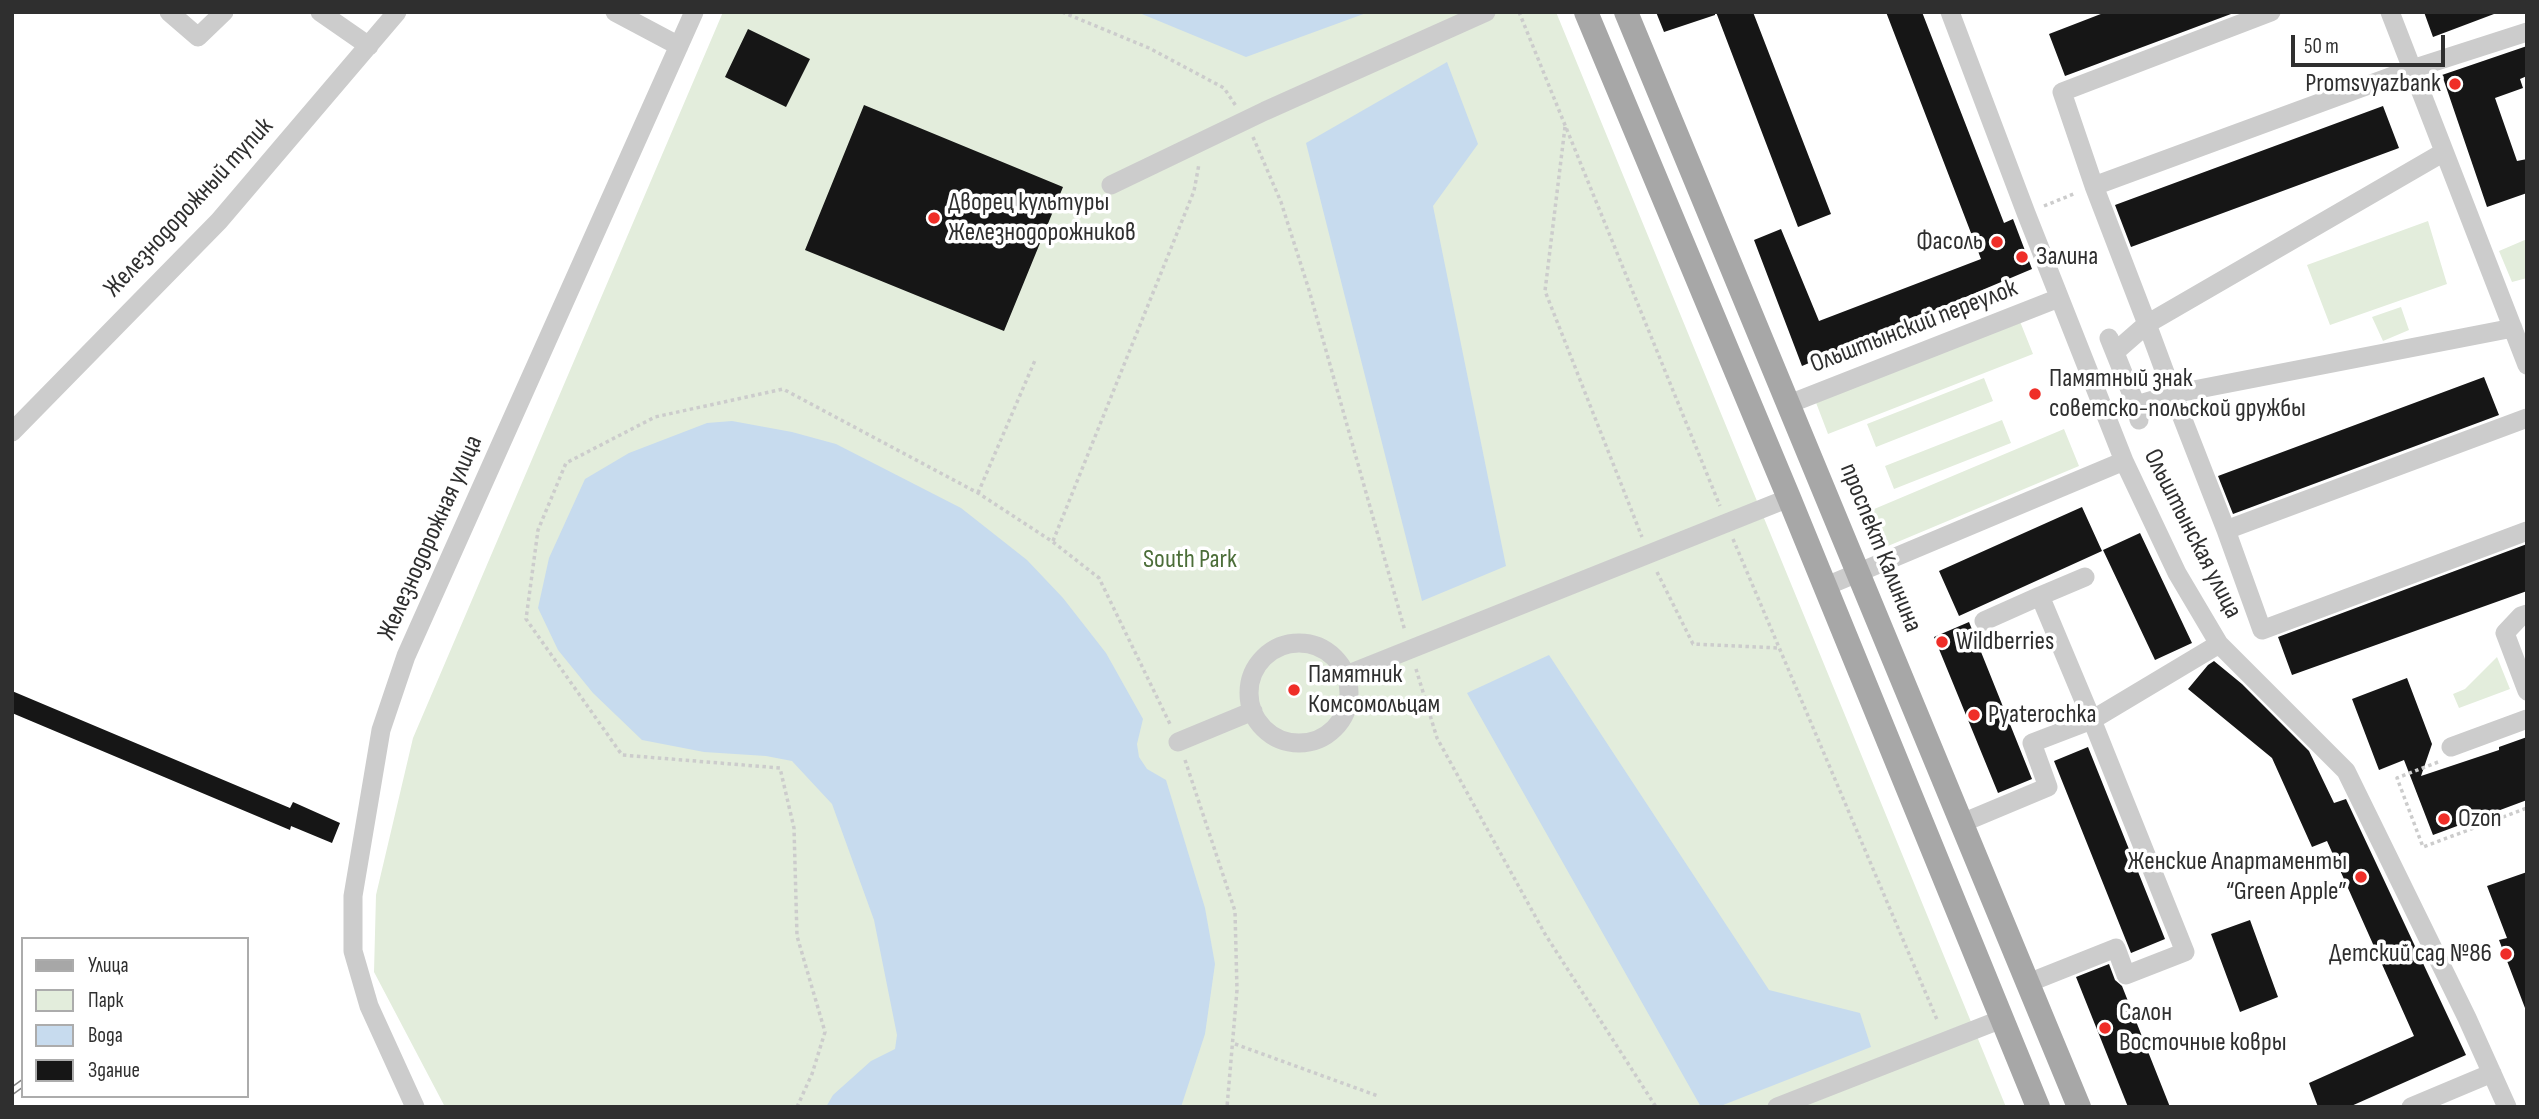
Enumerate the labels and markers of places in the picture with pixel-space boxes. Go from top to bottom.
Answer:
place label: Promsvyazbank [2305,68,2441,100]
marker: Promsvyazbank [2447,76,2463,92]
place label: Дворец культуры Железнодорожников [948,187,1136,248]
marker: Дворец культуры Железнодорожников [926,210,942,226]
place label: Фасоль [1916,226,1983,258]
marker: Фасоль [1989,234,2005,250]
place label: Залина [2036,241,2098,273]
marker: Залина [2014,249,2030,265]
place label: Памятный знак советско-польской дружбы [2049,363,2306,424]
marker: Памятный знак советско-польской дружбы [2027,386,2043,402]
place label: Wildberries [1956,626,2054,658]
marker: Wildberries [1934,634,1950,650]
place label: Памятник Комсомольцам [1308,659,1440,720]
marker: Памятник Комсомольцам [1286,682,1302,698]
place label: Pyaterochka [1988,699,2096,731]
marker: Pyaterochka [1966,707,1982,723]
place label: Ozon [2458,803,2502,835]
marker: Ozon [2436,811,2452,827]
place label: Женские Апартаменты “Green Apple” [2127,846,2347,908]
marker: Женские Апартаменты “Green Apple” [2353,869,2369,885]
place label: Детский сад №86 [2329,938,2492,970]
marker: Детский сад №86 [2498,946,2514,962]
place label: Салон Восточные ковры [2119,997,2287,1058]
marker: Салон Восточные ковры [2097,1020,2113,1036]

